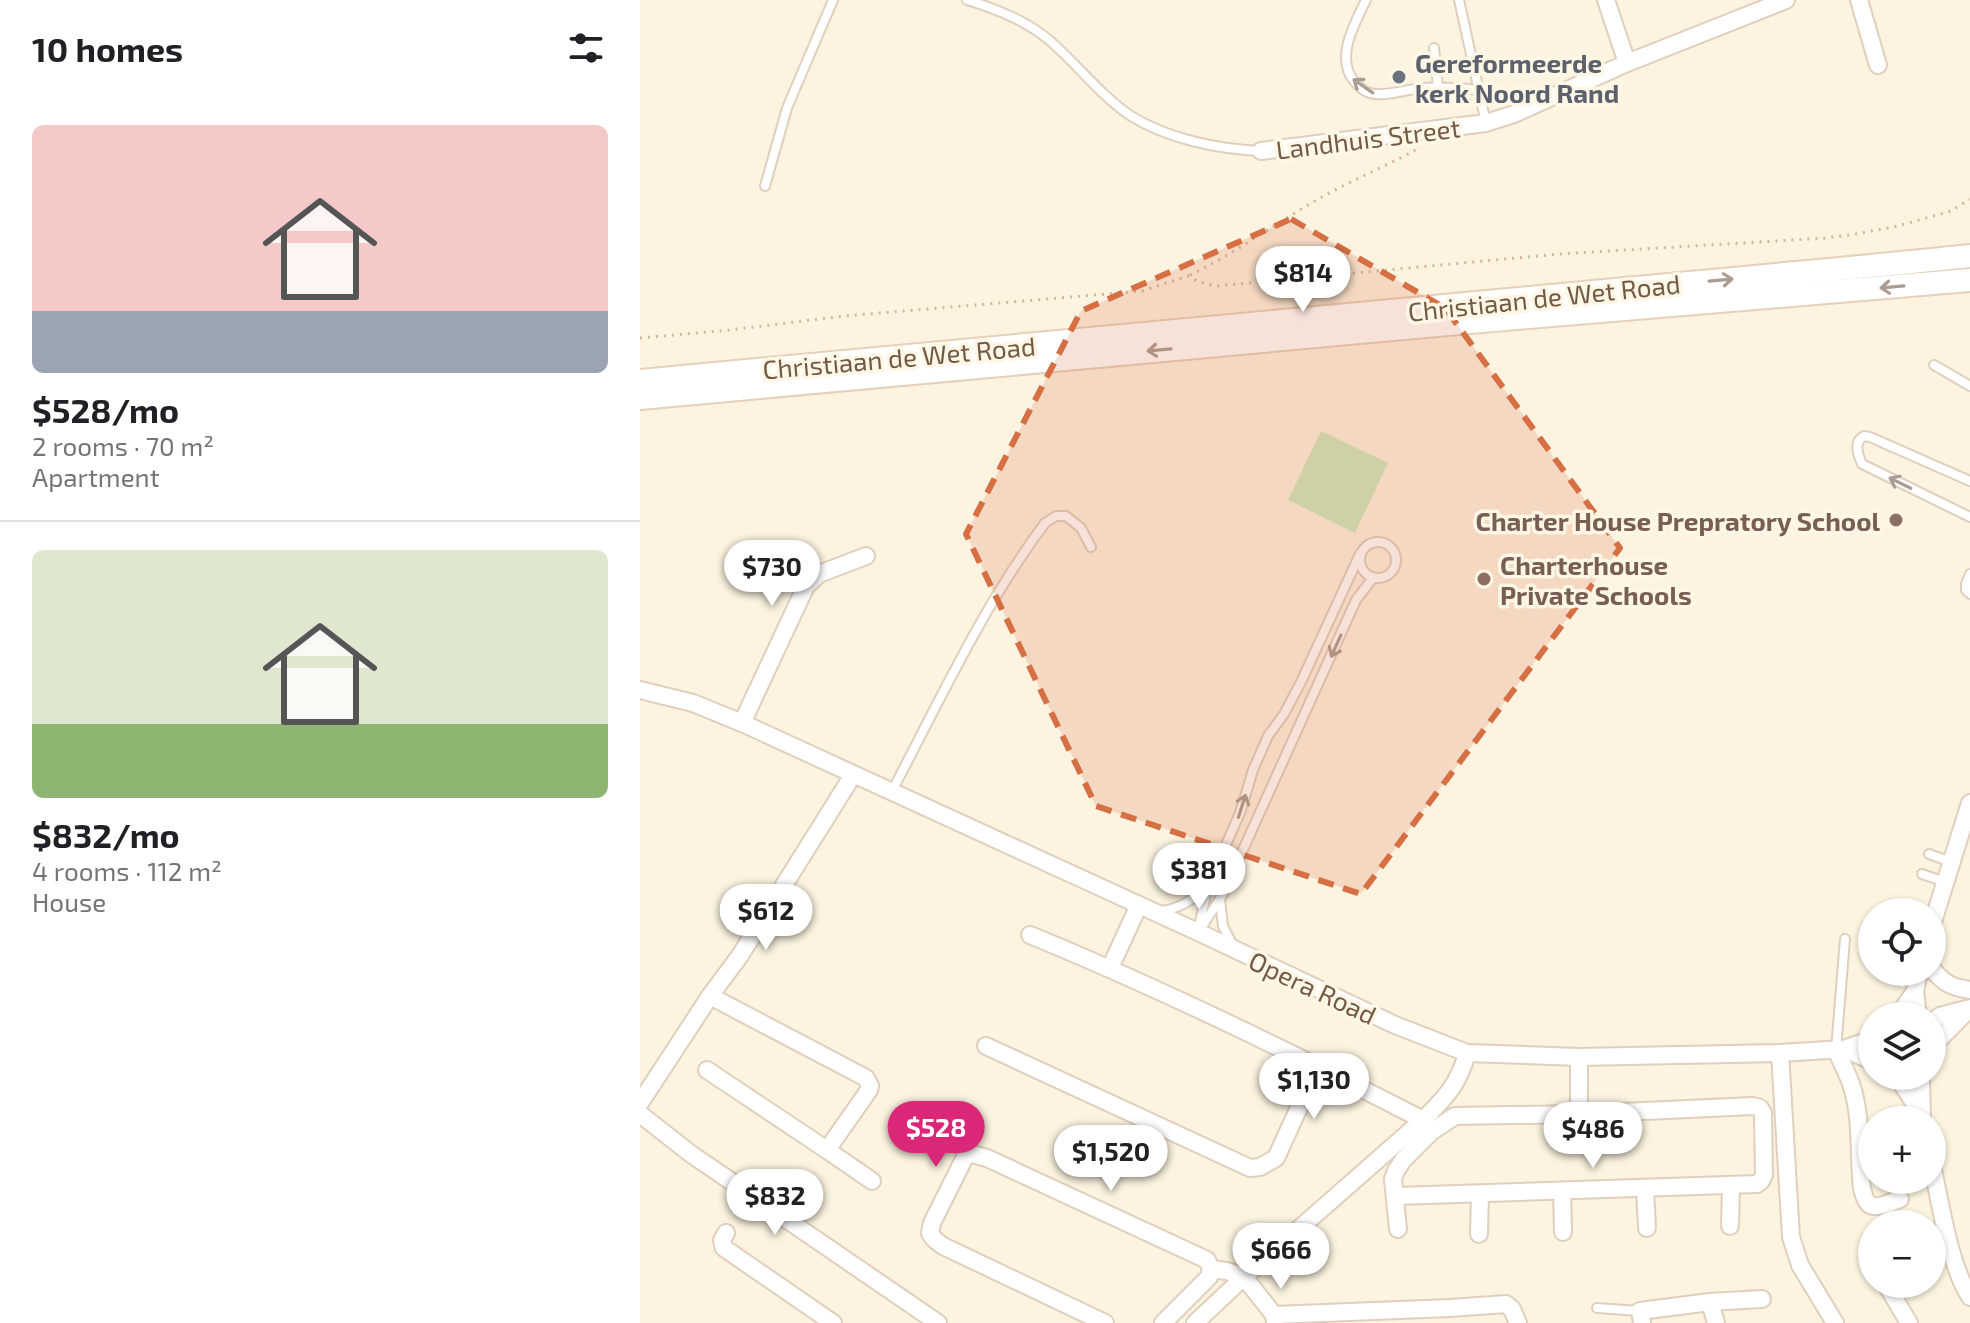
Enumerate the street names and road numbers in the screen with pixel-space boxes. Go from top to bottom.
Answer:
street label: Landhuis Street [1274,111,1462,165]
street label: Christiaan de Wet Road [1406,267,1682,327]
street label: Christiaan de Wet Road [761,330,1037,384]
street label: Opera Road [1244,944,1382,1030]

